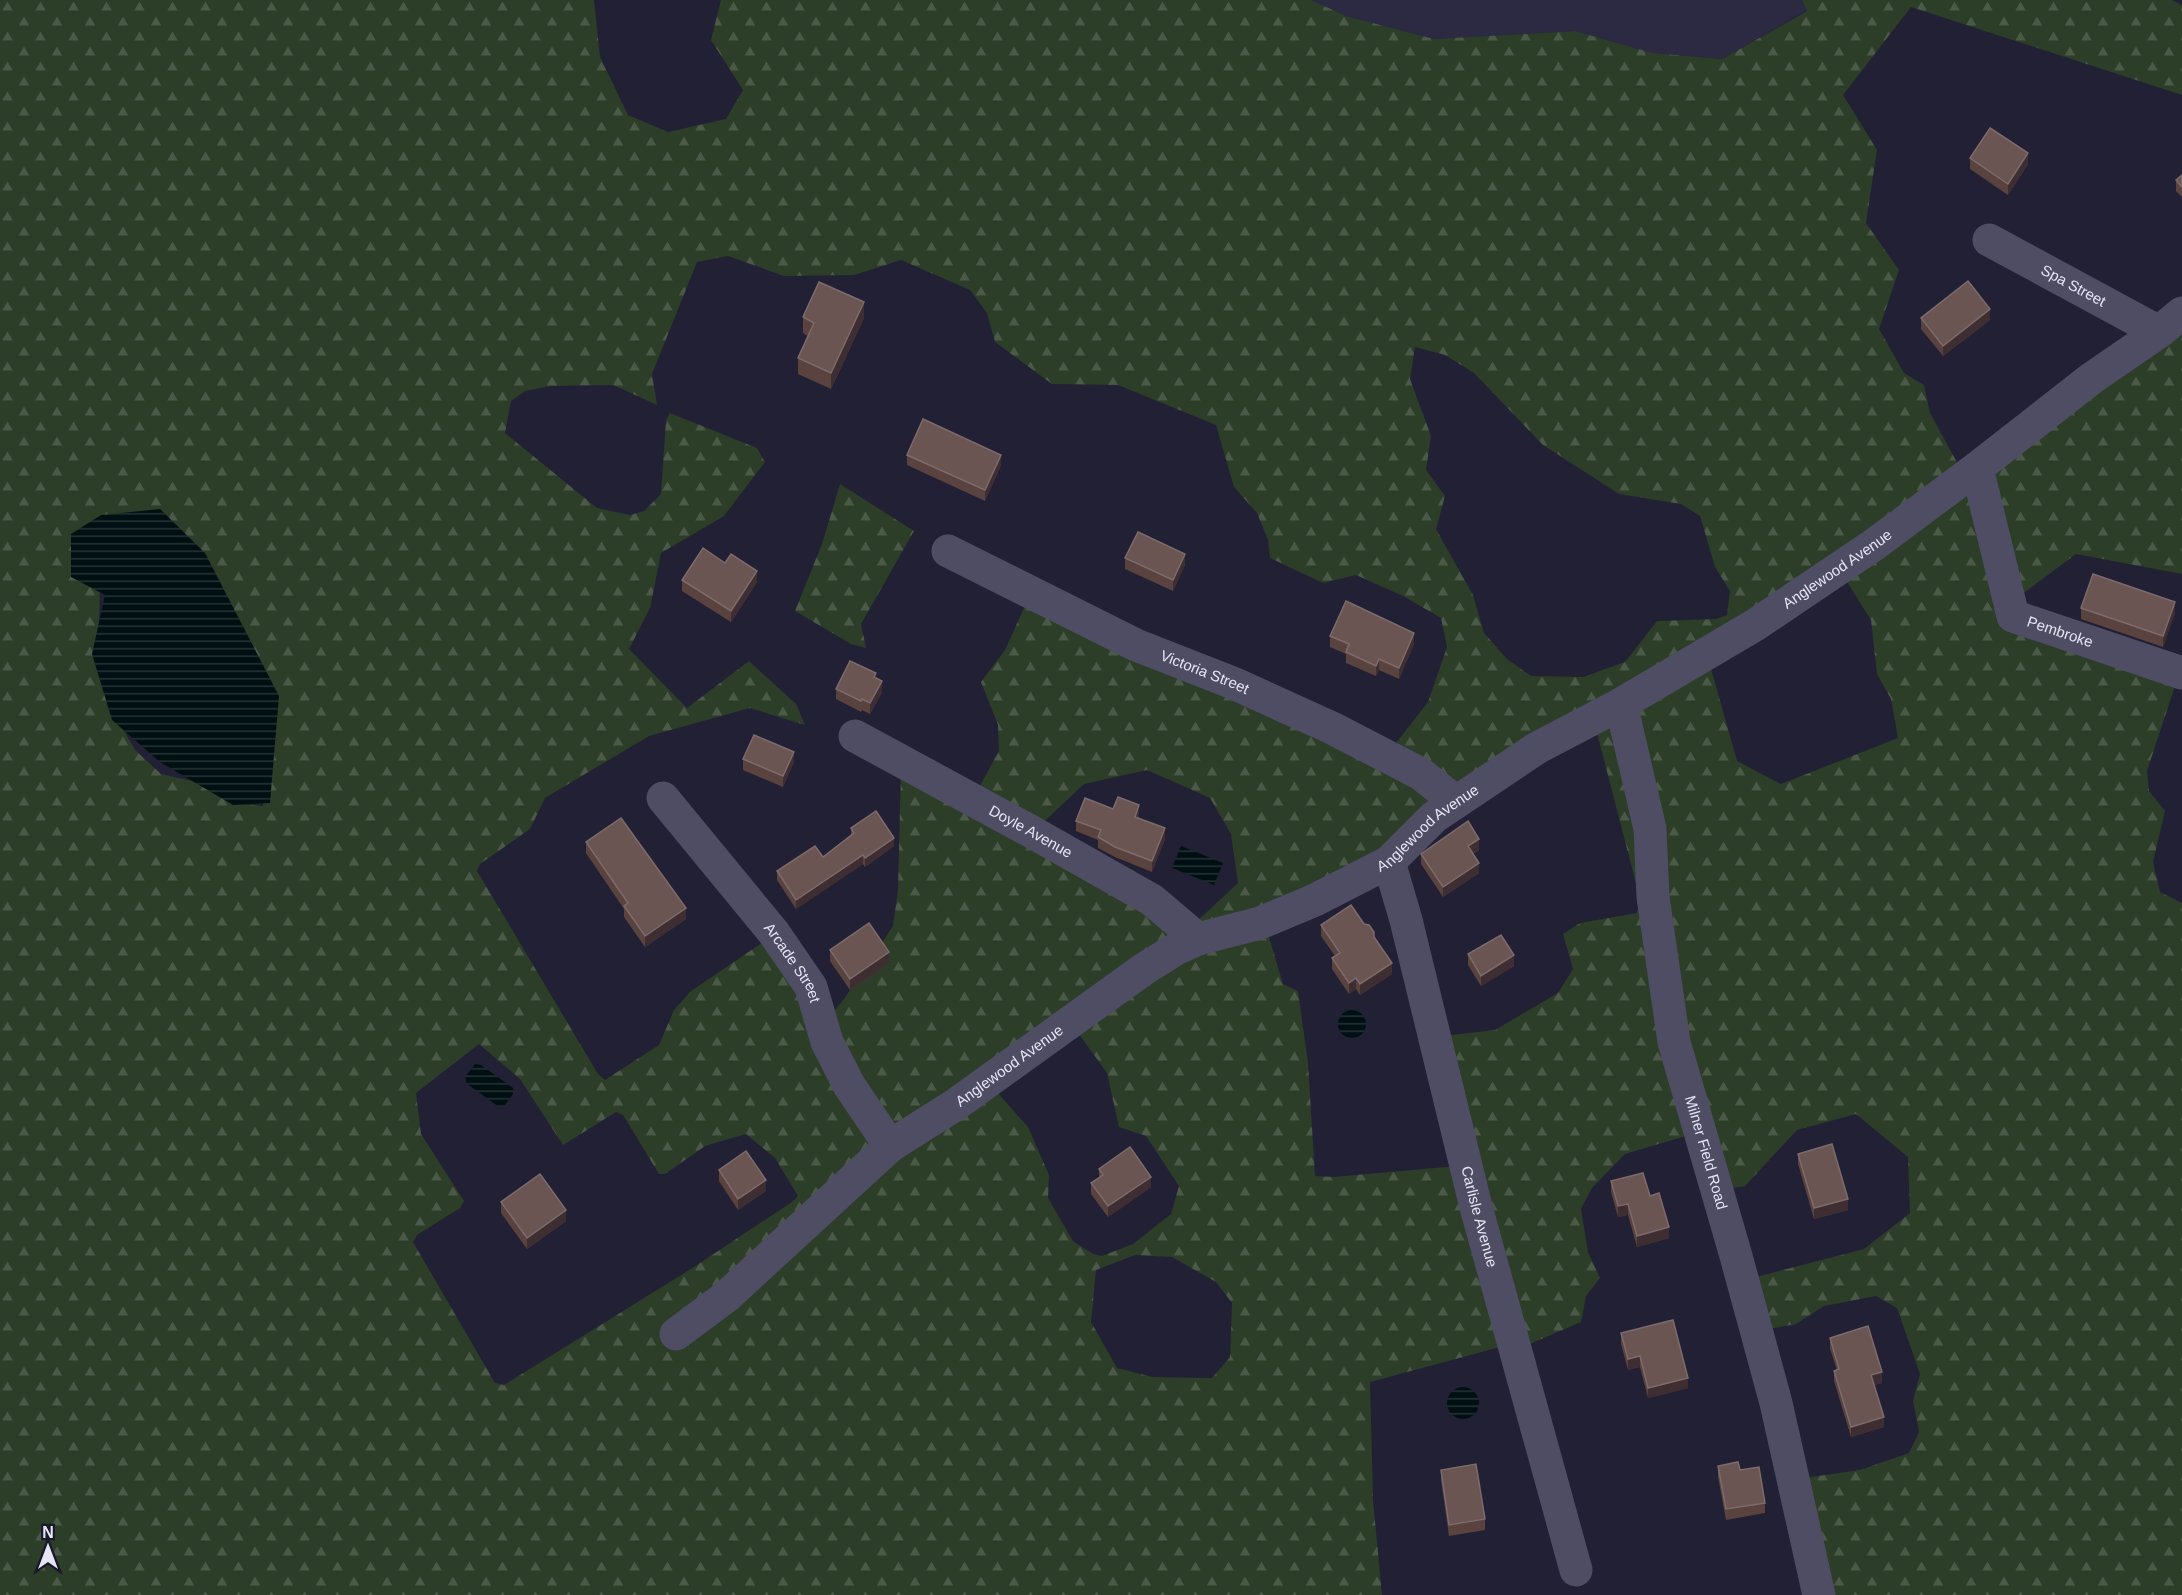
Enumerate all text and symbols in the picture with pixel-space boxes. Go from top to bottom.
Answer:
street label: Spa Street [2038,261,2110,310]
street label: Anglewood Avenue [1779,526,1895,612]
street label: Pembroke [2025,612,2095,650]
street label: Victoria Street [1158,646,1253,698]
street label: Anglewood Avenue [1374,781,1482,875]
street label: Doyle Avenue [986,801,1075,861]
street label: Arcade Street [761,919,824,1005]
street label: Anglewood Avenue [952,1021,1066,1110]
street label: Milner Field Road [1682,1094,1731,1211]
street label: Carlisle Avenue [1458,1164,1501,1269]
north arrow [18,1517,78,1577]
text: N [42,1524,54,1541]

